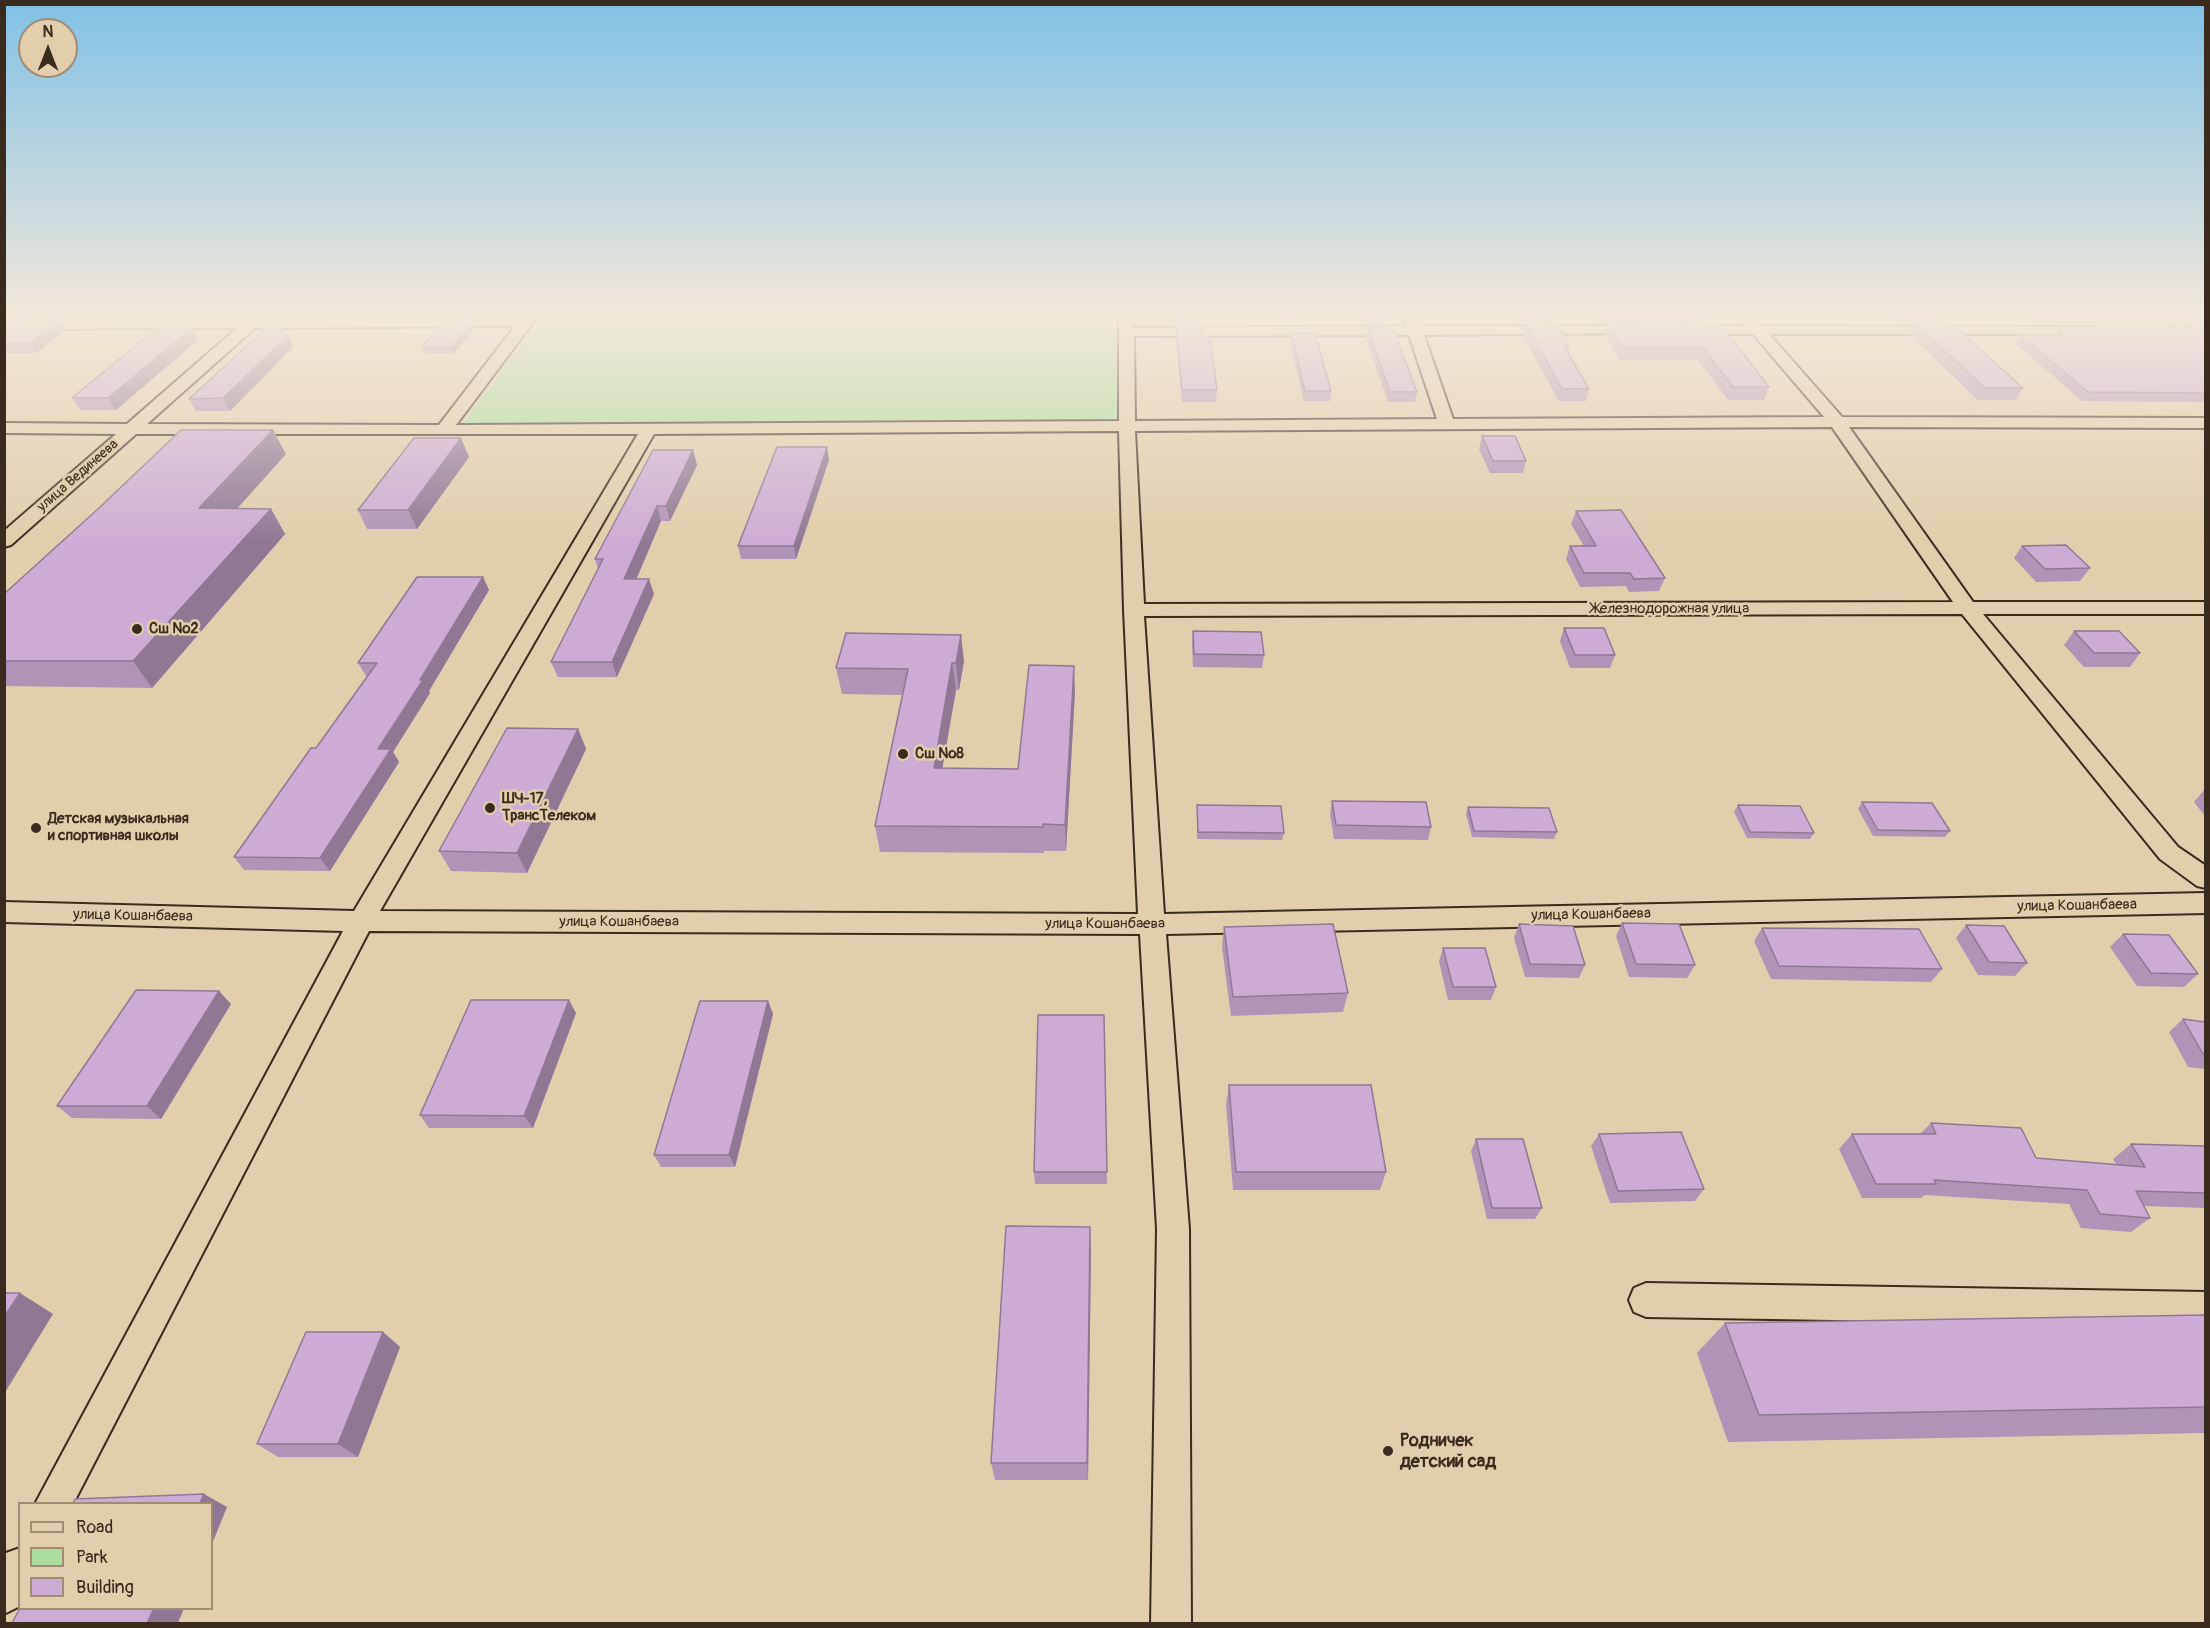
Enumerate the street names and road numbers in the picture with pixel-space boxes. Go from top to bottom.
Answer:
street label: улица Вединеева [34,436,122,516]
street label: Железнодорожная улица [1591,600,1749,618]
street label: улица Кошанбаева [2017,896,2137,916]
street label: улица Кошанбаева [1531,905,1651,925]
street label: улица Кошанбаева [73,906,193,926]
street label: улица Кошанбаева [559,913,679,931]
street label: улица Кошанбаева [1045,915,1165,933]

